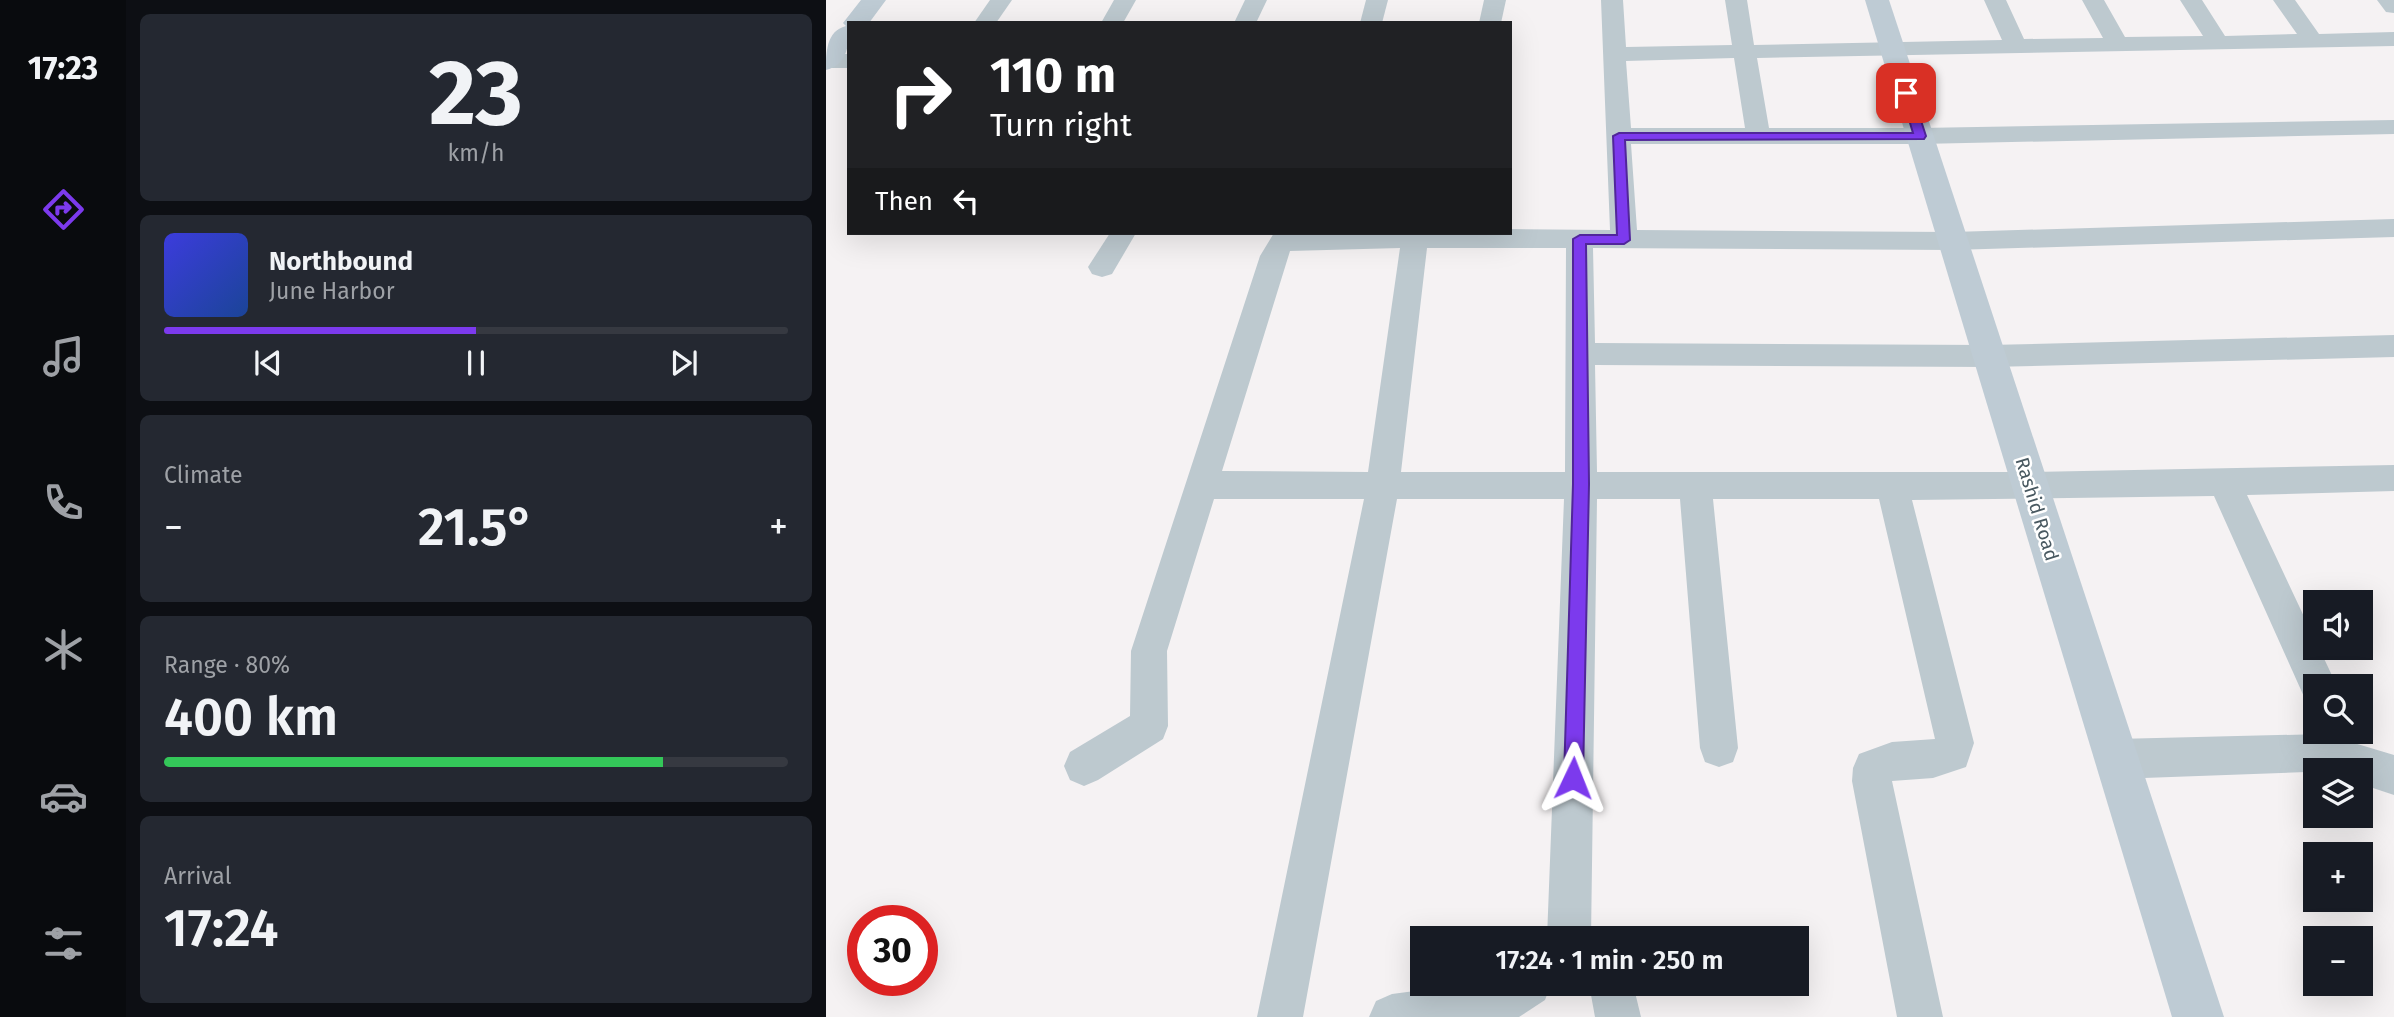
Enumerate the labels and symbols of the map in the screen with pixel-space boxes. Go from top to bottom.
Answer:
pin [1876,63,1936,123]
street label: Rashid Road [2010,454,2064,564]
position arrow [1536,741,1610,815]
speed limit sign: 30 [847,905,938,996]

